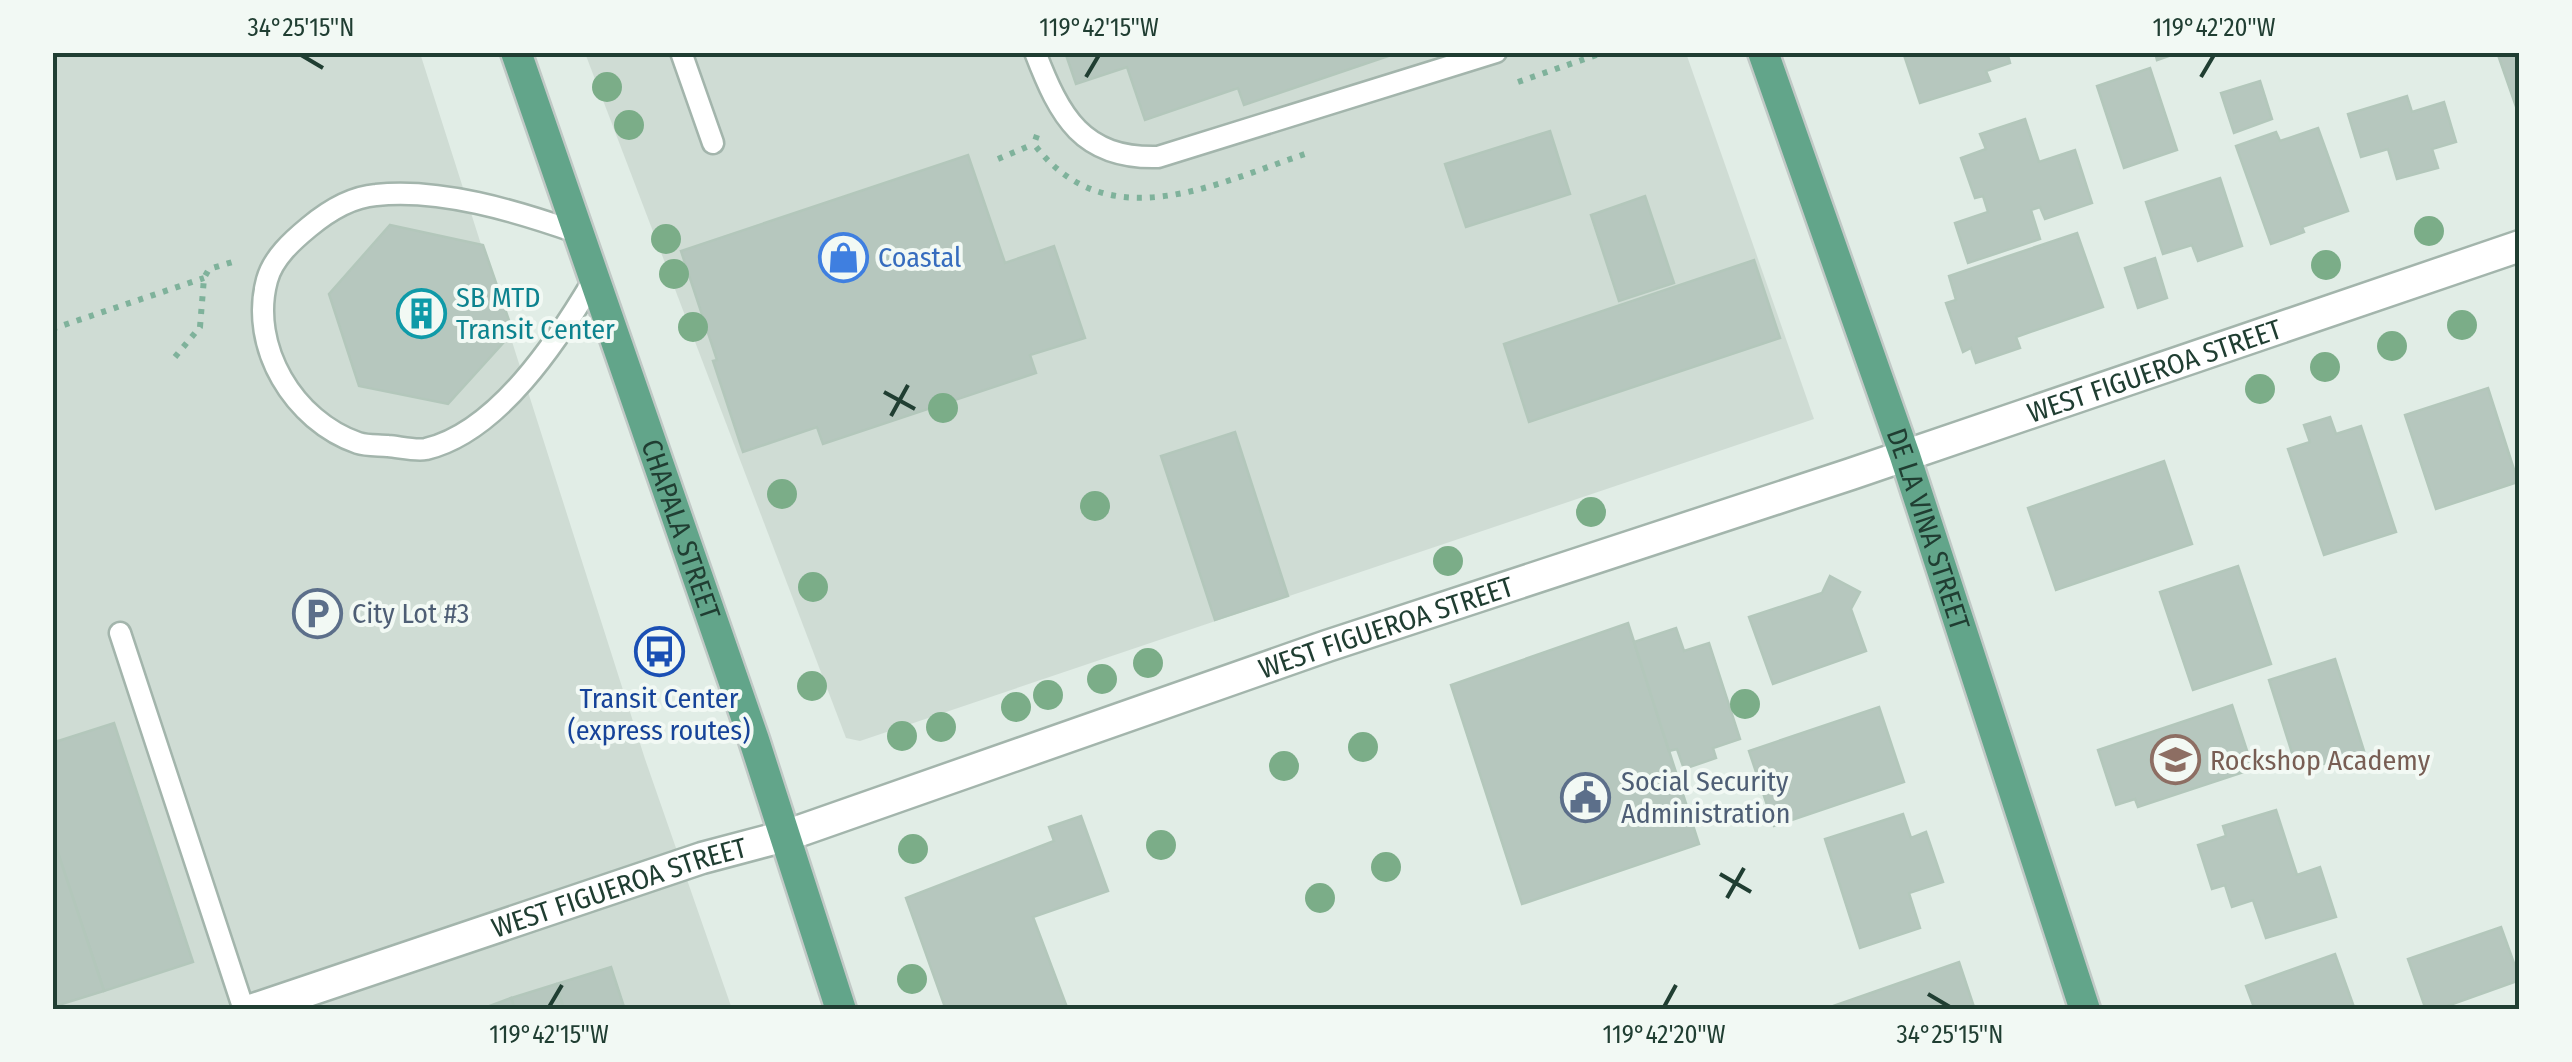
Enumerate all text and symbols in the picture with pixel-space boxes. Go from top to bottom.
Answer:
text: 34°25'15"N [248,13,354,43]
text: 119°42'15"W [1039,13,1159,43]
text: 119°42'20"W [2153,13,2276,43]
shop icon: Coastal [817,231,869,283]
place label: Coastal [878,241,961,274]
place label: SB MTD Transit Center [456,281,615,346]
building icon: SB MTD Transit Center [395,287,447,339]
street label: WEST FIGUEROA STREET [2023,312,2286,429]
street label: DE LA VINA STREET [1880,424,1977,634]
street label: CHAPALA STREET [635,435,727,624]
street label: WEST FIGUEROA STREET [1254,569,1518,685]
parking icon: City Lot #3 [291,587,343,639]
place label: City Lot #3 [352,597,469,630]
bus stop icon: Transit Center (express routes) [633,625,685,677]
place label: Transit Center (express routes) [567,682,751,747]
school or university icon: Rockshop Academy [2149,734,2201,786]
place label: Rockshop Academy [2210,744,2431,777]
place label: Social Security Administration [1621,765,1791,830]
public building icon: Social Security Administration [1560,771,1612,823]
street label: WEST FIGUEROA STREET [487,830,750,944]
text: 119°42'15"W [489,1020,609,1050]
text: 119°42'20"W [1603,1020,1726,1050]
text: 34°25'15"N [1897,1020,2003,1050]

